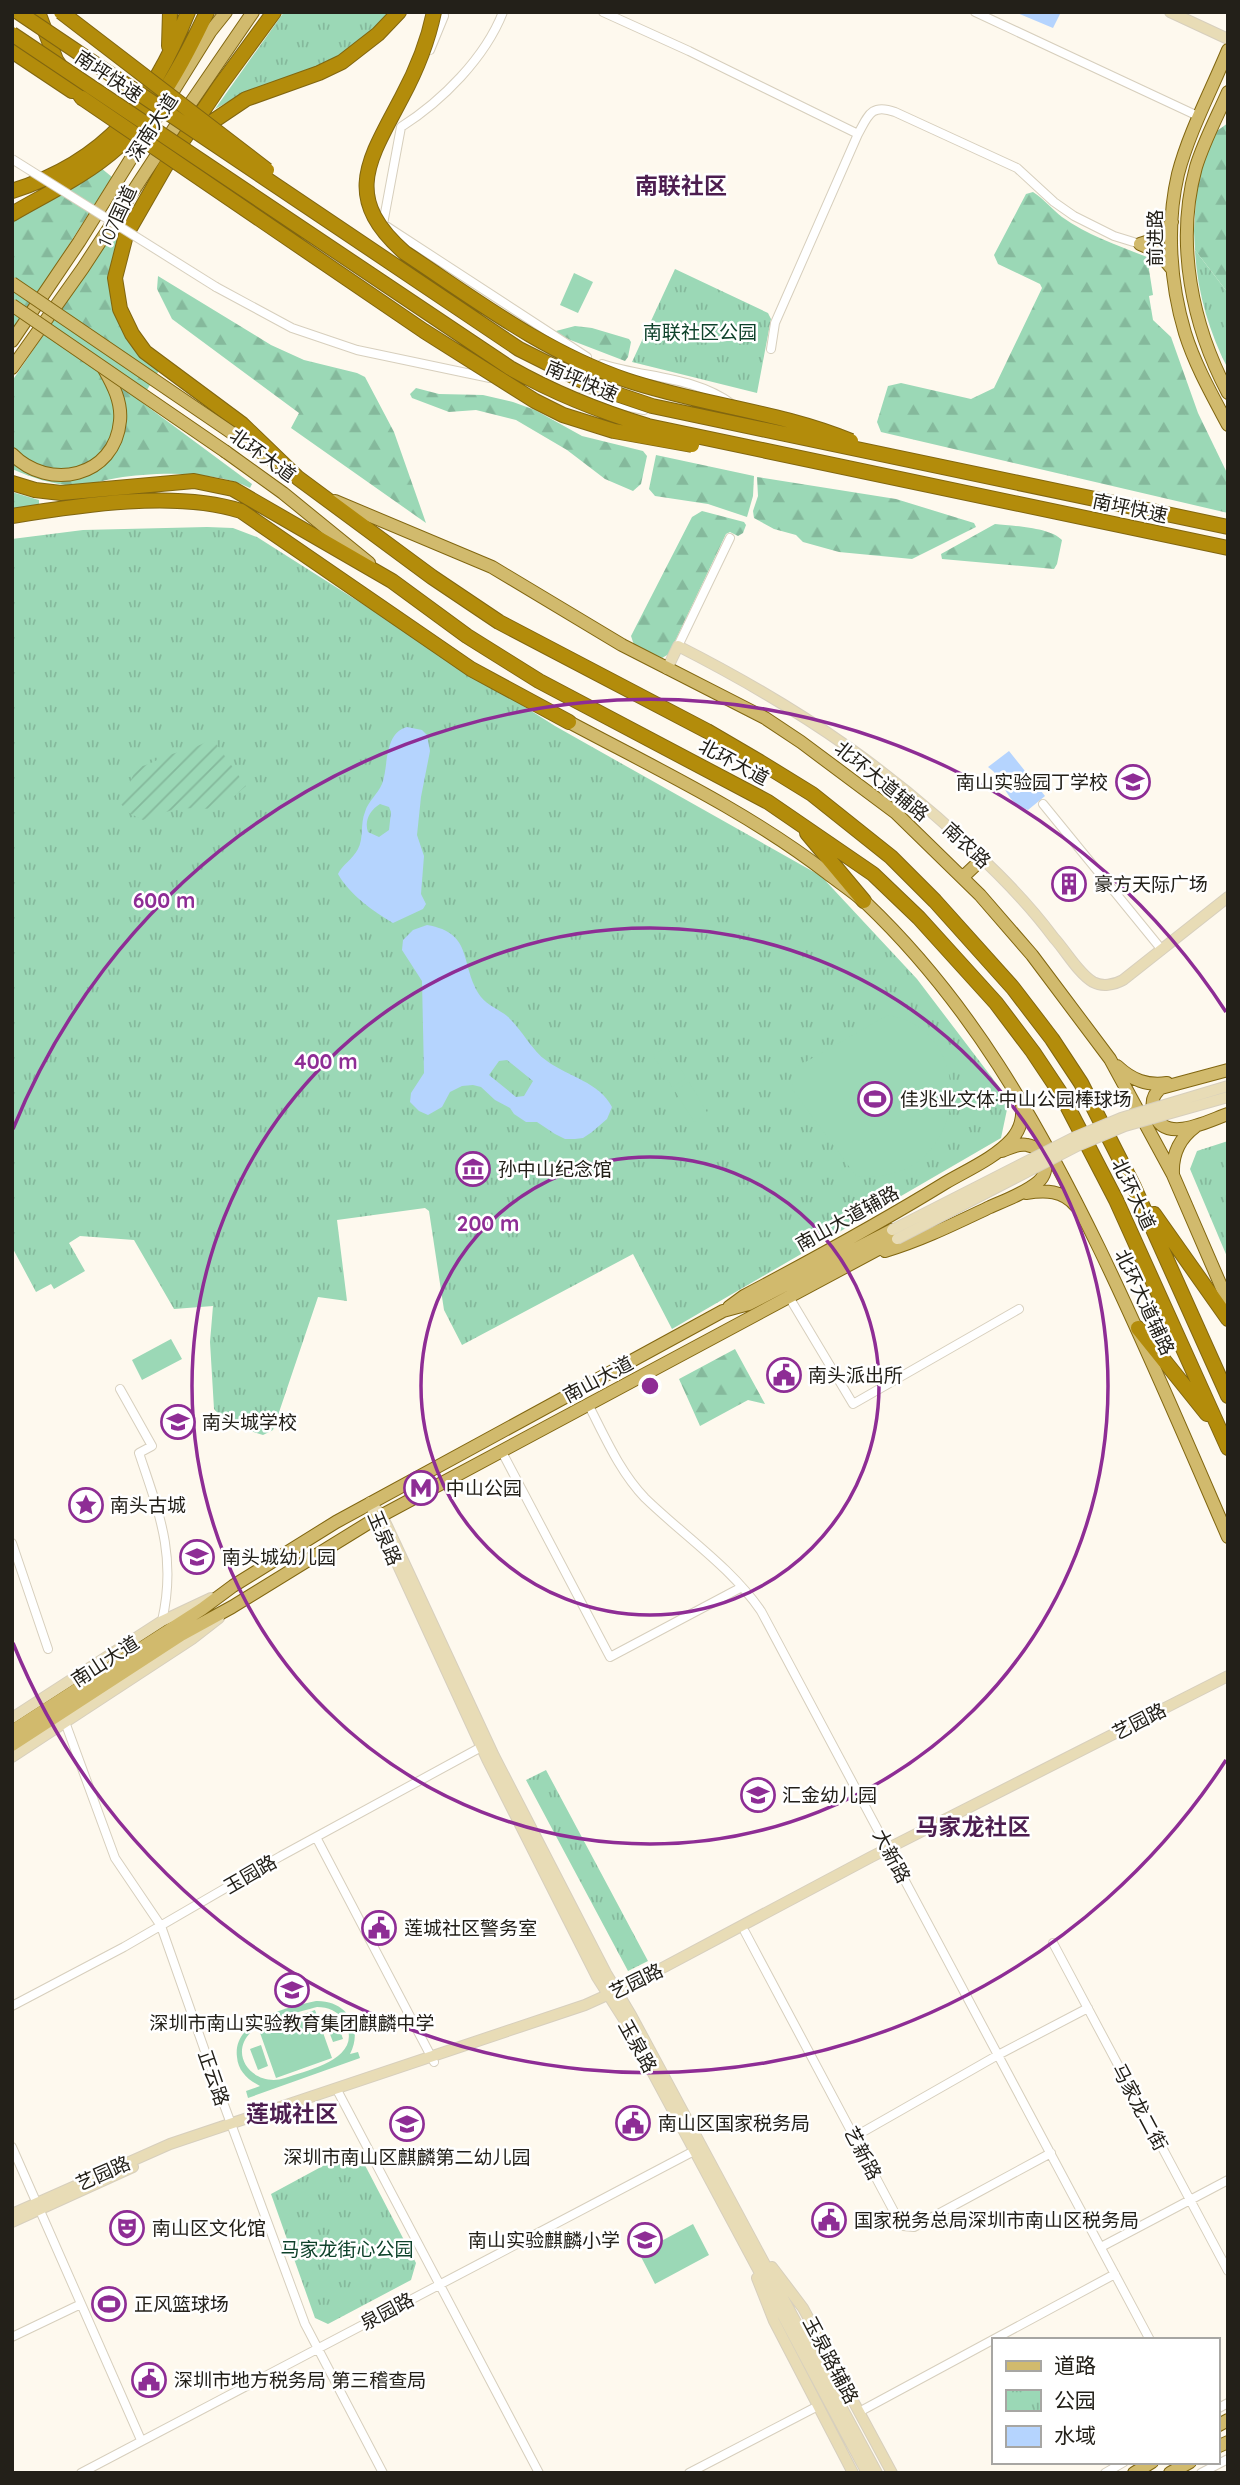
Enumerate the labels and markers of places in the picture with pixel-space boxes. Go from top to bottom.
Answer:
school or university icon: 南山实验园丁学校 [1114,763,1152,801]
place label: 南山实验园丁学校 [956,770,1108,794]
building icon: 豪方天际广场 [1050,865,1088,903]
place label: 豪方天际广场 [1094,872,1208,896]
sports icon: 佳兆业文体·中山公园棒球场 [856,1080,894,1118]
place label: 佳兆业文体·中山公园棒球场 [900,1087,1132,1111]
museum icon: 孙中山纪念馆 [454,1150,492,1188]
place label: 孙中山纪念馆 [498,1157,612,1181]
public building icon: 南头派出所 [765,1356,803,1394]
place label: 南头派出所 [808,1363,903,1387]
centre of rings [638,1374,662,1398]
school or university icon: 南头城学校 [159,1403,197,1441]
place label: 南头城学校 [202,1410,297,1434]
metro station icon: 中山公园 [402,1469,440,1507]
place label: 中山公园 [446,1476,522,1500]
place icon: 南头古城 [67,1486,105,1524]
place label: 南头古城 [110,1493,186,1517]
school or university icon: 南头城幼儿园 [178,1538,216,1576]
place label: 南头城幼儿园 [222,1545,336,1569]
school or university icon: 汇金幼儿园 [739,1776,777,1814]
place label: 汇金幼儿园 [782,1783,877,1807]
public building icon: 莲城社区警务室 [360,1909,398,1947]
place label: 莲城社区警务室 [404,1916,537,1940]
school or university icon: 深圳市南山实验教育集团麒麟中学 [273,1971,311,2009]
place label: 深圳市南山实验教育集团麒麟中学 [149,2011,435,2035]
public building icon: 南山区国家税务局 [614,2104,652,2142]
school or university icon: 深圳市南山区麒麟第二幼儿园 [388,2105,426,2143]
place label: 南山区国家税务局 [658,2111,810,2135]
place label: 深圳市南山区麒麟第二幼儿园 [283,2145,531,2169]
public building icon: 国家税务总局深圳市南山区税务局 [810,2201,848,2239]
place label: 国家税务总局深圳市南山区税务局 [854,2208,1139,2232]
theatre icon: 南山区文化馆 [108,2209,146,2247]
place label: 南山区文化馆 [152,2216,266,2240]
school or university icon: 南山实验麒麟小学 [626,2221,664,2259]
place label: 南山实验麒麟小学 [468,2228,620,2252]
sports icon: 正风篮球场 [90,2285,128,2323]
place label: 正风篮球场 [134,2292,229,2316]
public building icon: 深圳市地方税务局 第三稽查局 [130,2361,168,2399]
place label: 深圳市地方税务局 第三稽查局 [174,2368,426,2392]

